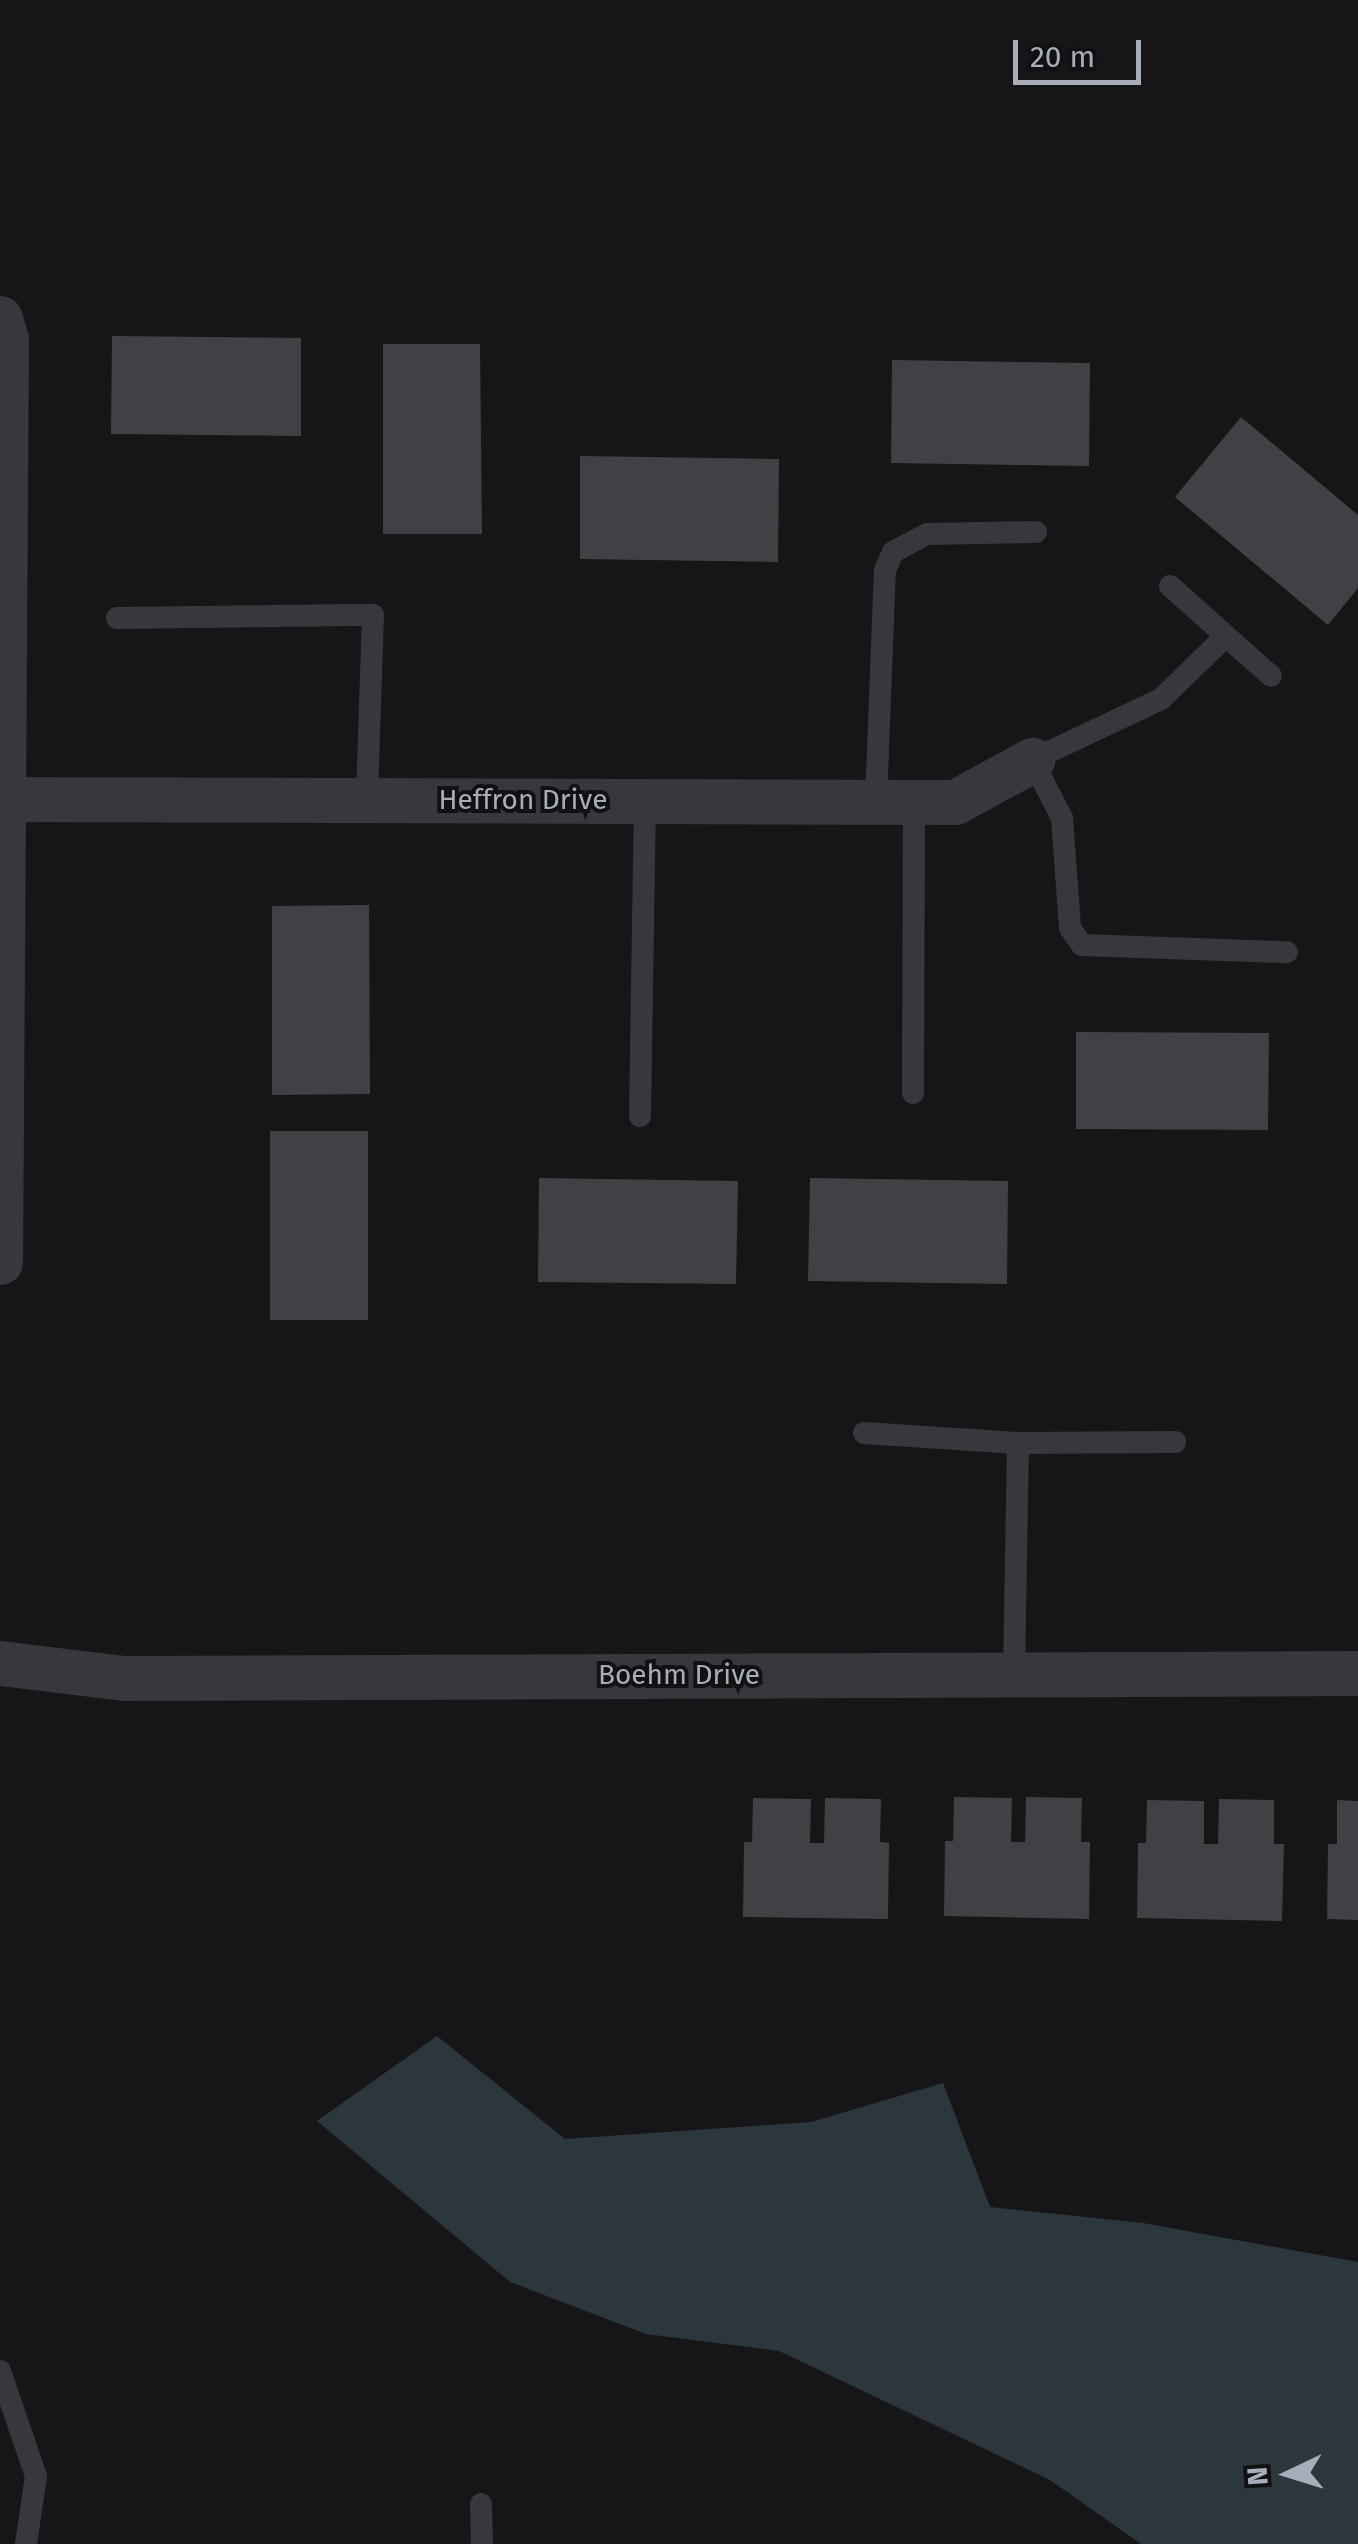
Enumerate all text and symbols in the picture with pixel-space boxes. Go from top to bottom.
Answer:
scale bar [1018,20,1146,82]
text: 20 m [1030,39,1095,75]
street label: Heffron Drive [439,783,607,817]
street label: Boehm Drive [598,1658,760,1692]
north arrow [1238,2424,1338,2524]
text: N [1240,2466,1275,2487]

